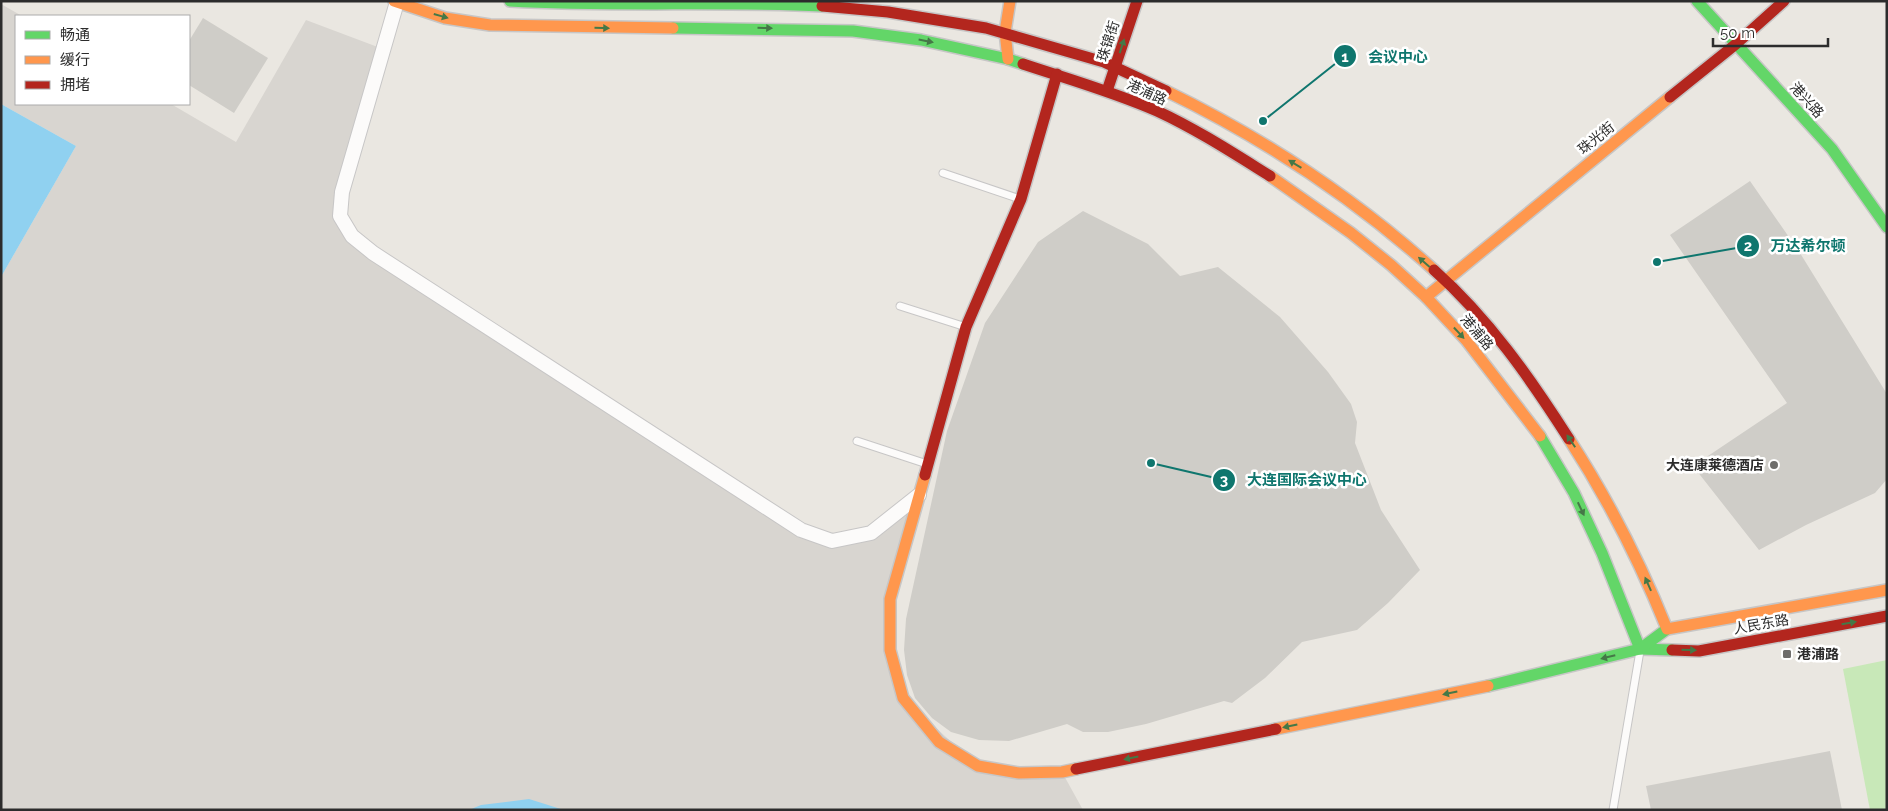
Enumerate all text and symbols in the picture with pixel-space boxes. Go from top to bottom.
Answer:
one-way arrow [433,12,448,20]
legend [15,15,190,105]
scale bar [1713,15,1828,47]
street label: 珠锦街 [1094,19,1122,63]
one-way arrow [594,24,610,32]
one-way arrow [757,24,773,32]
text: 50 m [1720,24,1755,42]
text: 畅通 [60,26,90,44]
one-way arrow [919,38,935,46]
one-way arrow [1118,38,1126,53]
callout: 会议中心 [1333,41,1438,71]
text: 1 [1341,48,1349,66]
text: 会议中心 [1368,48,1428,66]
text: 缓行 [60,51,90,69]
text: 拥堵 [60,76,90,94]
street label: 港浦路 [1125,76,1169,108]
street label: 港兴路 [1787,79,1827,121]
street label: 珠光街 [1575,119,1617,157]
one-way arrow [1288,159,1301,168]
callout: 万达希尔顿 [1735,231,1855,261]
text: 2 [1744,237,1752,255]
text: 万达希尔顿 [1770,237,1846,255]
one-way arrow [1418,257,1430,268]
street label: 港浦路 [1457,311,1497,353]
one-way arrow [1453,327,1465,339]
one-way arrow [1566,434,1576,448]
place label: 大连康莱德酒店 [1666,457,1764,473]
marker: 大连康莱德酒店 [1768,459,1780,471]
callout: 大连国际会议中心 [1212,465,1377,495]
text: 3 [1220,471,1228,489]
text: 大连国际会议中心 [1247,471,1367,489]
one-way arrow [1578,502,1586,516]
one-way arrow [1644,577,1652,591]
street label: 人民东路 [1732,611,1790,637]
one-way arrow [1841,619,1857,627]
place label: 港浦路 [1797,646,1839,662]
one-way arrow [1681,647,1697,655]
marker: 港浦路 [1781,648,1793,660]
one-way arrow [1600,653,1615,661]
one-way arrow [1442,689,1457,697]
one-way arrow [1282,722,1298,730]
one-way arrow [1124,754,1139,762]

